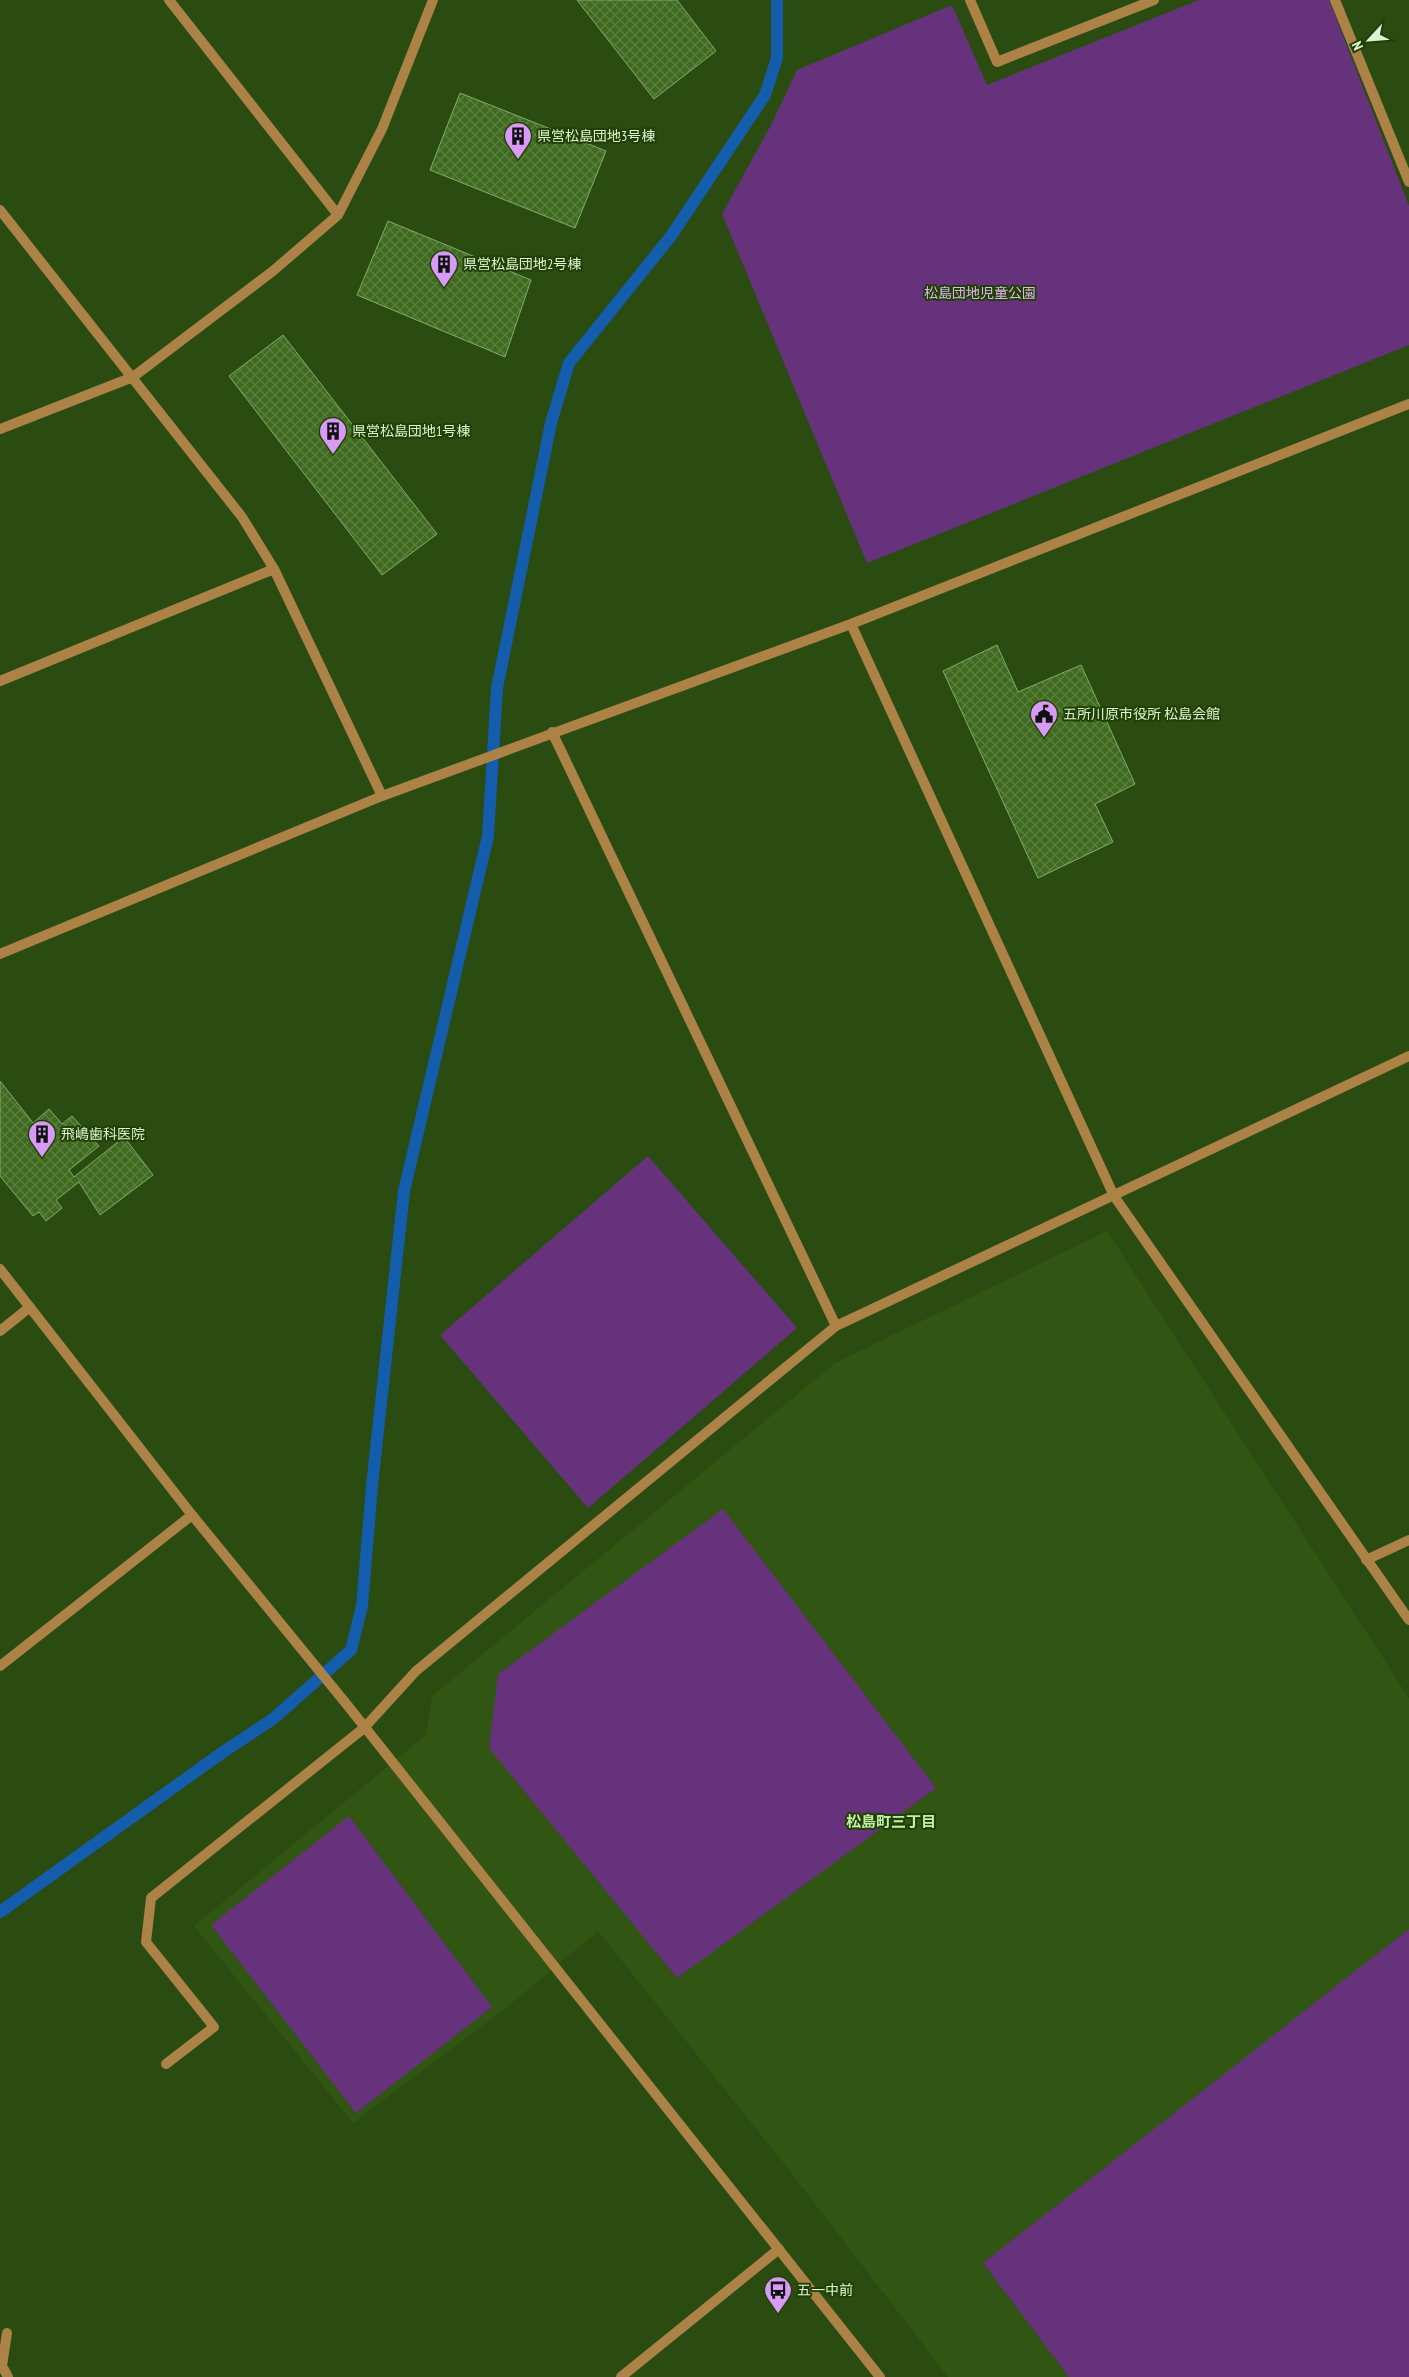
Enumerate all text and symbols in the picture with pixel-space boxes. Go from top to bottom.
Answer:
north arrow [1344,15,1394,65]
text: N [1348,38,1367,53]
building icon: 県営松島団地3号棟 [503,121,533,160]
place label: 県営松島団地3号棟 [537,127,655,145]
building icon: 県営松島団地2号棟 [429,249,459,288]
place label: 県営松島団地2号棟 [463,255,581,273]
park label: 松島団地児童公園 [924,284,1036,302]
building icon: 県営松島団地1号棟 [318,416,348,455]
place label: 県営松島団地1号棟 [352,422,470,440]
public building icon: 五所川原市役所 松島会館 [1029,699,1059,738]
place label: 五所川原市役所 松島会館 [1063,705,1220,723]
building icon: 飛嶋歯科医院 [27,1119,57,1158]
place label: 飛嶋歯科医院 [61,1125,145,1143]
district label: 松島町三丁目 [846,1812,936,1831]
bus stop icon: 五一中前 [763,2275,793,2314]
place label: 五一中前 [797,2281,853,2299]

